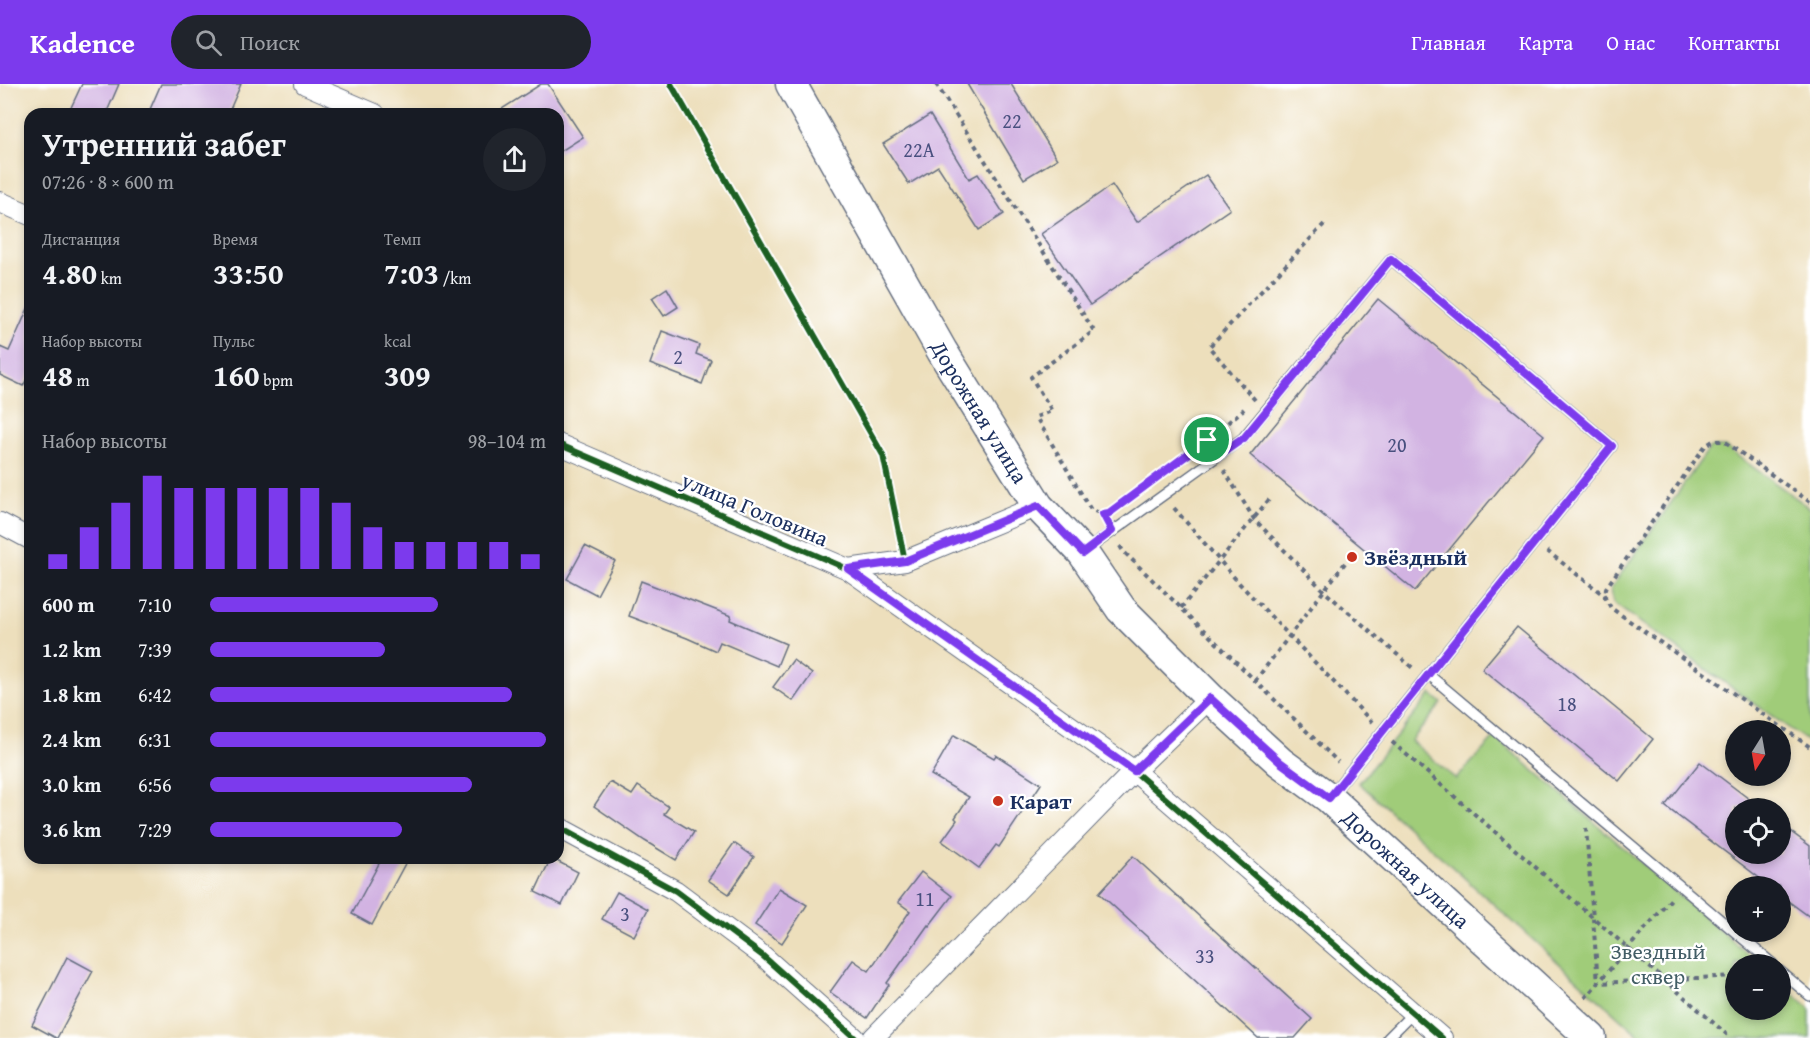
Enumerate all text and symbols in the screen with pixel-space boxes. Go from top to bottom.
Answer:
search box [171,15,591,69]
text: Kadence [30,22,135,63]
icon: search [192,26,225,59]
text: Поиск [240,26,300,58]
text: Главная [1411,27,1486,58]
text: Карта [1519,27,1573,58]
text: О нас [1606,27,1655,58]
text: Контакты [1688,27,1780,58]
house number: 22 [1002,106,1022,135]
text: Утренний забег [42,120,286,168]
button: share [483,128,546,191]
house number: 22А [903,135,935,164]
text: 07:26 · 8 × 600 m [42,167,174,196]
text: Дистанция [42,227,120,251]
text: Время [213,227,258,251]
text: Темп [384,227,421,251]
text: 4.80 [42,251,97,295]
text: 33:50 [213,251,284,295]
text: 7:03 [384,251,439,295]
text: km [97,266,122,290]
text: /km [439,266,471,290]
text: Набор высоты [42,329,142,353]
text: Пульс [213,329,255,353]
text: kcal [384,329,411,353]
street label: Дорожная улица [922,333,1036,490]
house number: 2 [673,342,683,371]
text: 48 [42,353,73,397]
text: 160 [213,353,260,397]
text: 309 [384,353,431,397]
text: m [73,368,90,392]
text: bpm [260,368,293,392]
pin [1181,414,1232,465]
icon: arrive [1190,423,1223,456]
text: Набор высоты [42,426,167,455]
text: 98–104 m [468,426,546,455]
house number: 20 [1387,430,1407,459]
street label: улица Головина [676,463,834,555]
place label: Звёздный [1364,541,1467,573]
marker: Звёздный [1345,550,1359,564]
text: 600 m [42,590,95,619]
text: 7:10 [138,590,172,619]
text: 1.2 km [42,635,101,664]
text: 7:39 [138,635,172,664]
text: 1.8 km [42,680,101,709]
text: 6:42 [138,680,172,709]
house number: 18 [1557,689,1577,718]
north arrow [1725,720,1791,786]
map controls [1725,720,1791,1020]
text: 2.4 km [42,725,101,754]
text: 6:31 [138,725,172,754]
text: 3.0 km [42,770,101,799]
text: 6:56 [138,770,172,799]
place label: Карат [1010,785,1072,817]
marker: Карат [991,794,1005,808]
button: locate [1725,798,1791,864]
street label: Дорожная улица [1334,801,1478,936]
text: 3.6 km [42,815,101,844]
text: 7:29 [138,815,172,844]
button: + [1725,876,1791,942]
house number: 11 [915,884,935,913]
house number: 3 [620,899,630,928]
park label: Звездный сквер [1610,935,1706,992]
house number: 33 [1195,941,1215,970]
button: − [1725,954,1791,1020]

